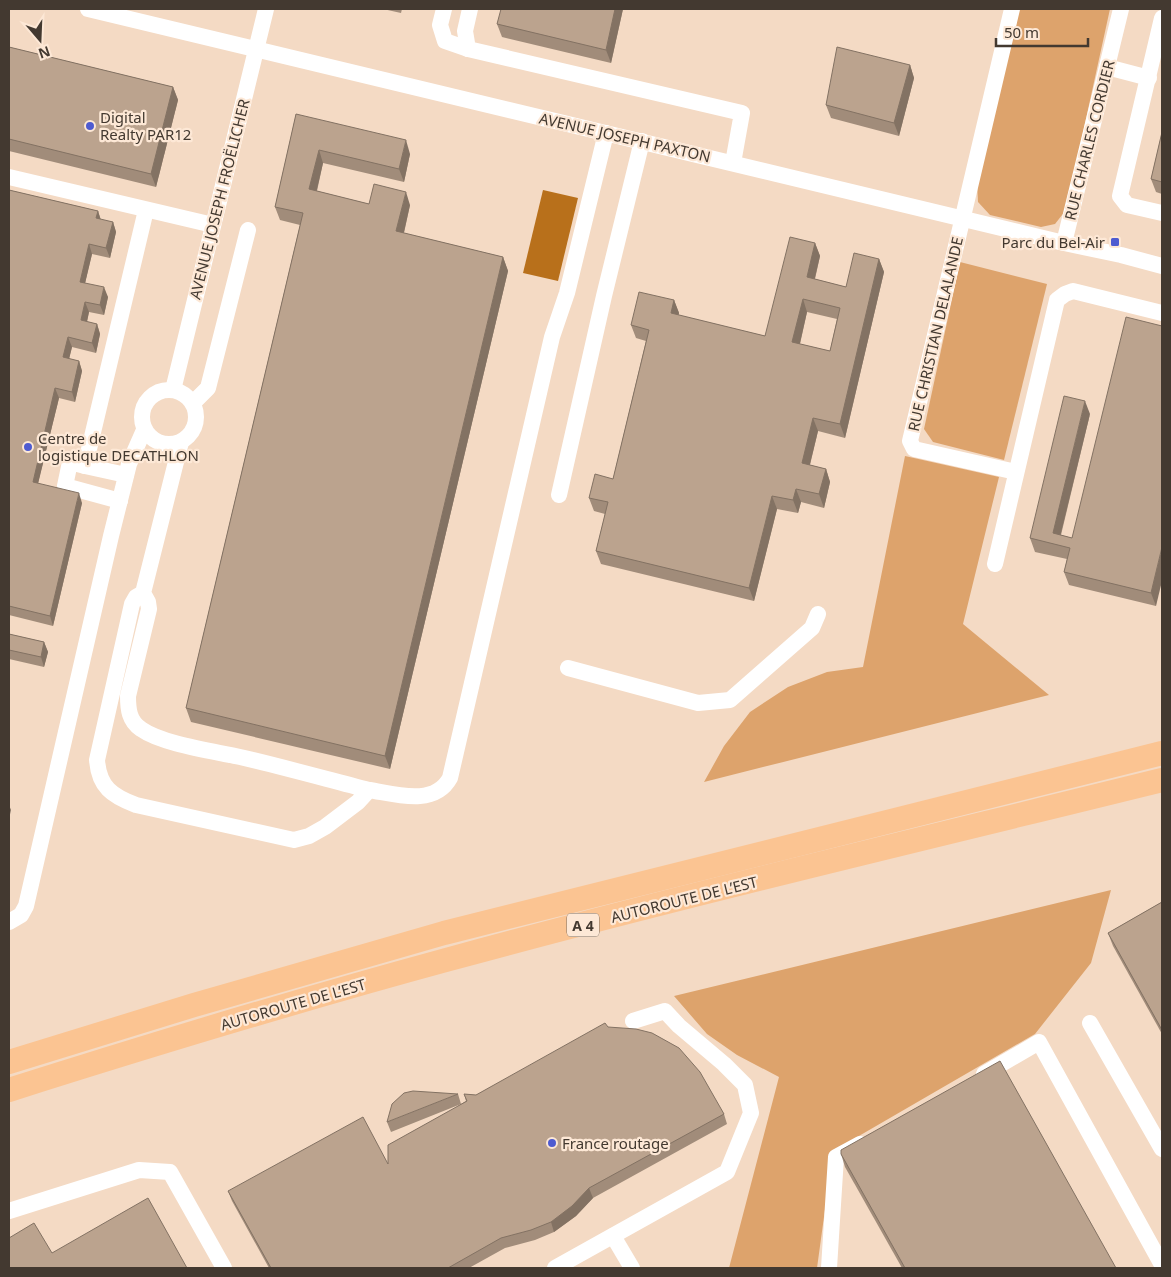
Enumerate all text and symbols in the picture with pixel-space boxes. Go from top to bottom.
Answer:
north arrow [15,15,65,65]
scale bar [996,15,1088,47]
text: 50 m [1004,22,1039,42]
text: N [36,42,53,64]
street label: RUE CHARLES CORDIER [1059,57,1119,222]
street label: AVENUE JOSEPH FROËLICHER [184,96,254,301]
place label: Digital Realty PAR12 [100,107,191,144]
street label: AVENUE JOSEPH PAXTON [537,108,713,166]
marker: Digital Realty PAR12 [84,120,96,132]
place label: Parc du Bel-Air [1002,232,1105,252]
street label: RUE CHRISTIAN DELALANDE [903,235,967,433]
marker: Parc du Bel-Air [1109,236,1121,248]
place label: Centre de logistique DECATHLON [38,428,199,465]
marker: Centre de logistique DECATHLON [22,441,34,453]
street label: AUTOROUTE DE L’EST [609,871,760,927]
road number: A 4 [567,914,599,936]
street label: AUTOROUTE DE L’EST [218,973,369,1034]
place label: France routage [562,1133,669,1153]
marker: France routage [546,1137,558,1149]

